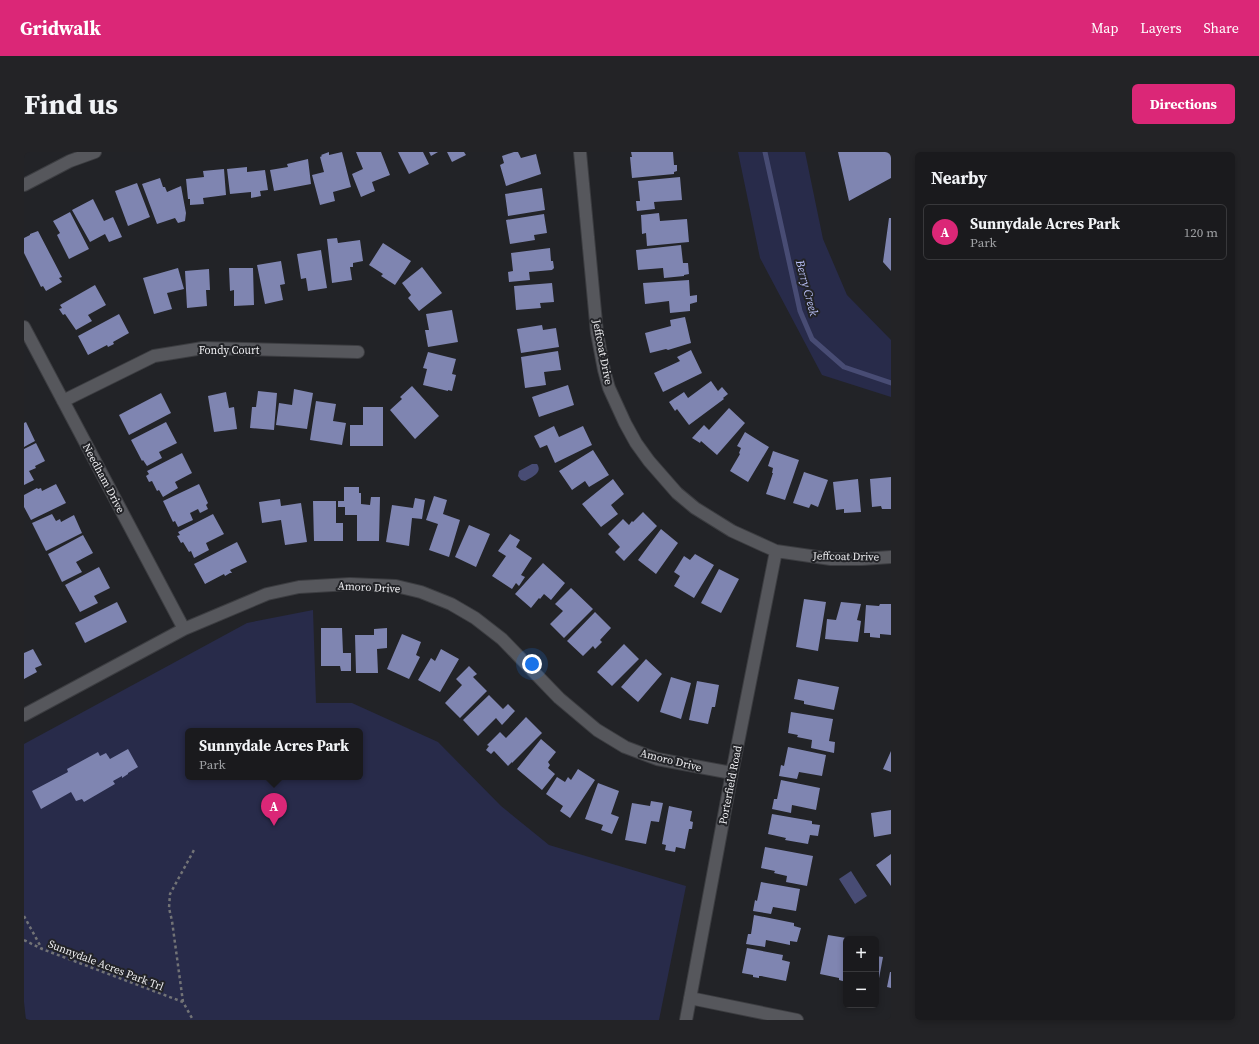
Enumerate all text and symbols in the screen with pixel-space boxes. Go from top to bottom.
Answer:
text: Gridwalk [20,15,101,41]
text: Map [1091,18,1118,38]
text: Layers [1140,18,1182,38]
text: Share [1204,18,1239,38]
button: Directions [1132,84,1235,124]
text: Find us [24,85,118,123]
text: Nearby [931,166,987,190]
text: Sunnydale Acres Park [970,213,1120,234]
text: A [941,224,949,241]
text: 120 m [1184,224,1218,241]
text: Park [970,234,997,251]
water label: Berry Creek [792,257,822,318]
street label: Jeffcoat Drive [589,317,616,386]
street label: Fondy Court [199,343,260,358]
street label: Needham Drive [79,441,128,516]
street label: Jeffcoat Drive [812,548,880,565]
street label: Amoro Drive [337,578,401,597]
your location [522,654,542,674]
popup [185,728,363,780]
text: Sunnydale Acres Park [199,735,349,756]
street label: Porterfield Road [715,744,746,826]
street label: Amoro Drive [639,746,704,775]
text: Park [199,756,226,773]
pin: A [261,793,287,826]
map controls [843,936,879,1008]
button: + [843,936,879,972]
street label: Sunnydale Acres Park Trl [46,937,166,994]
button: − [843,972,879,1008]

